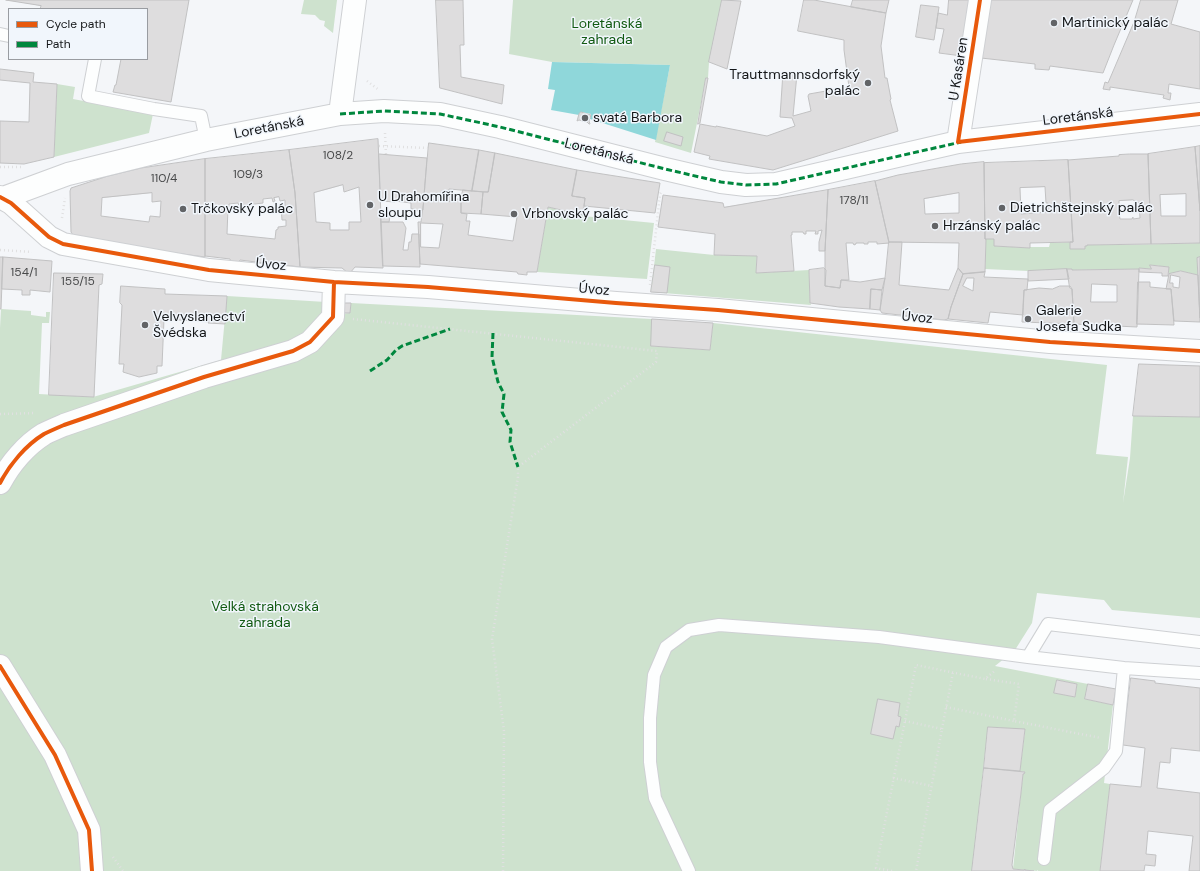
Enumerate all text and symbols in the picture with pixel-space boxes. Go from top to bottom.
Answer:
legend [8,8,148,60]
place label: Martinický palác [1062,15,1169,31]
text: Cycle path [46,16,106,32]
park label: Loretánská zahrada [572,16,642,48]
marker: Martinický palác [1049,18,1059,28]
text: Path [46,36,71,52]
street label: U Kasáren [946,36,972,102]
place label: Trauttmannsdorfský palác [729,67,860,100]
marker: Trauttmannsdorfský palác [863,78,873,88]
street label: Loretánská [1042,104,1114,130]
place label: svatá Barbora [593,110,682,126]
street label: Loretánská [233,113,305,143]
marker: svatá Barbora [580,113,590,123]
street label: Loretánská [563,135,635,169]
house number: 108/2 [323,149,353,163]
house number: 109/3 [233,168,263,182]
house number: 110/4 [151,172,177,186]
place label: U Drahomířina sloupu [378,189,469,222]
house number: 178/11 [839,194,869,208]
marker: U Drahomířina sloupu [365,200,375,210]
place label: Dietrichštejnský palác [1010,200,1153,216]
place label: Trčkovský palác [191,201,293,217]
marker: Dietrichštejnský palác [997,203,1007,213]
marker: Trčkovský palác [178,204,188,214]
place label: Vrbnovský palác [522,206,629,222]
marker: Vrbnovský palác [509,209,519,219]
place label: Hrzánský palác [943,218,1040,234]
marker: Hrzánský palác [930,221,940,231]
street label: Úvoz [255,255,287,275]
house number: 154/1 [11,266,37,280]
house number: 155/15 [61,275,95,289]
street label: Úvoz [578,280,610,300]
place label: Galerie Josefa Sudka [1036,303,1122,336]
street label: Úvoz [901,308,933,328]
place label: Velvyslanectví Švédska [153,309,245,342]
marker: Galerie Josefa Sudka [1023,314,1033,324]
marker: Velvyslanectví Švédska [140,320,150,330]
park label: Velká strahovská zahrada [211,599,319,632]

